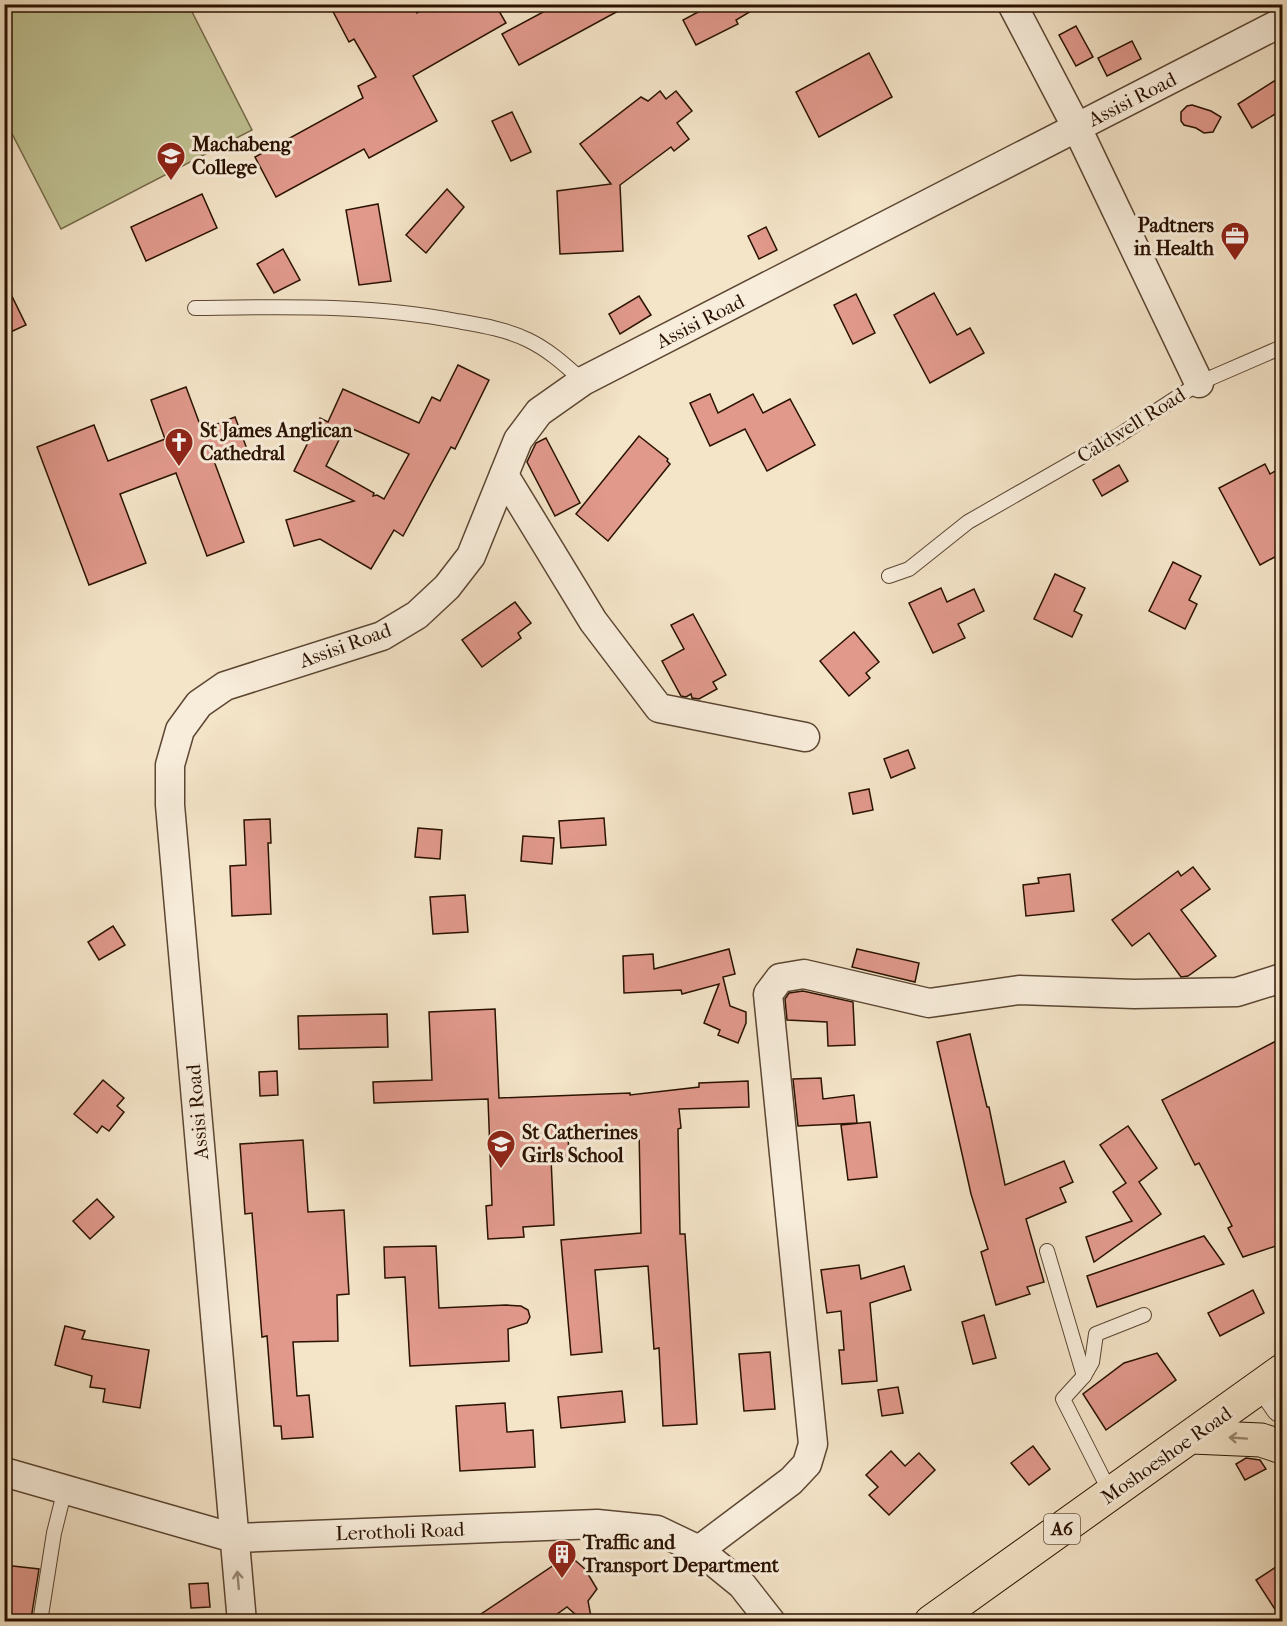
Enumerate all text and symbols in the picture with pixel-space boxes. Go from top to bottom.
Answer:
street label: Assisi Road [1083,67,1181,132]
place label: Machabeng College [191,133,293,179]
school or university icon: Machabeng College [155,140,187,182]
place label: Padtners in Health [1133,214,1215,260]
office icon: Padtners in Health [1219,220,1251,262]
street label: Assisi Road [651,289,749,354]
street label: Caldwell Road [1073,382,1190,468]
place label: St James Anglican Cathedral [200,419,353,465]
church icon: St James Anglican Cathedral [163,426,195,468]
street label: Assisi Road [295,618,395,673]
street label: Assisi Road [182,1062,213,1162]
place label: St Catherines Girls School [522,1121,638,1167]
school or university icon: St Catherines Girls School [485,1128,517,1170]
street label: Moshoeshoe Road [1097,1401,1237,1509]
one-way arrow [1229,1432,1249,1443]
road number: A6 [1044,1514,1080,1544]
street label: Lerotholi Road [335,1518,466,1545]
place label: Traffic and Transport Department [582,1531,780,1577]
building icon: Traffic and Transport Department [546,1538,578,1580]
one-way arrow [232,1570,243,1590]

